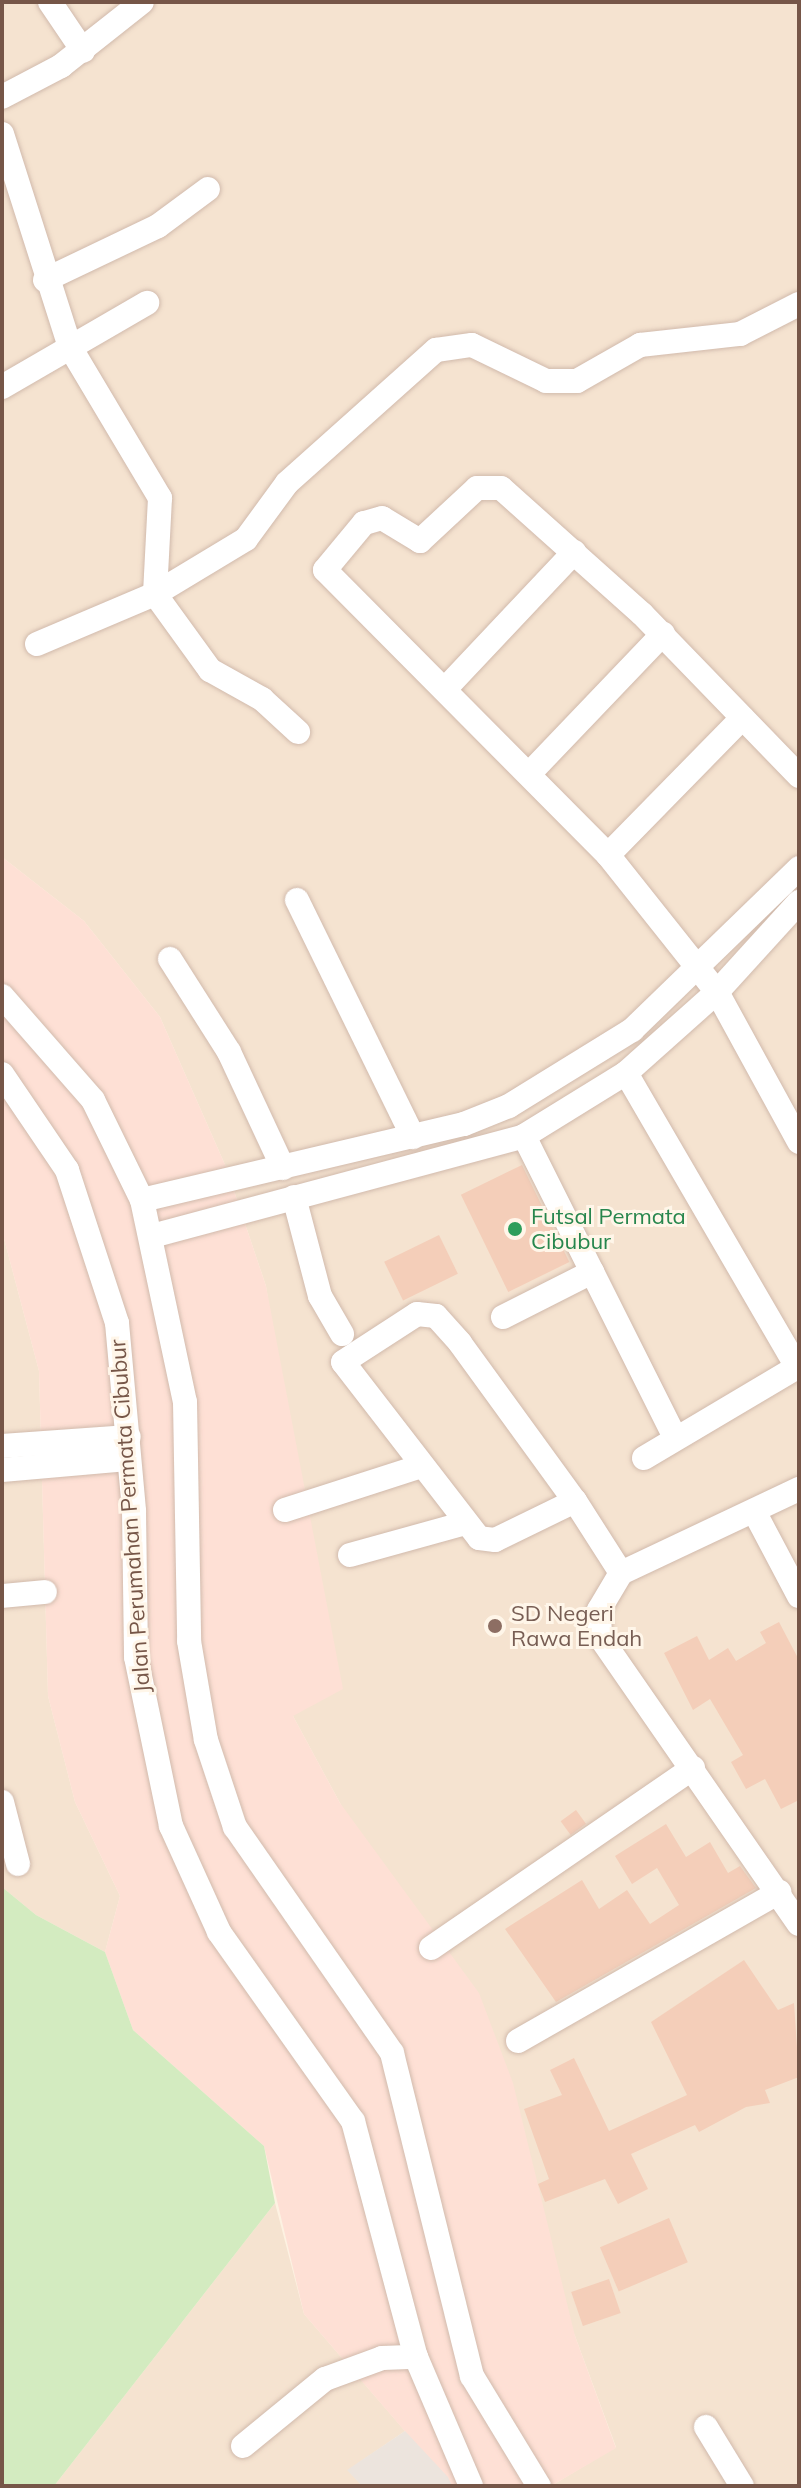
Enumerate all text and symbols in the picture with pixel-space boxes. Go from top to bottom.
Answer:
place label: Futsal Permata Cibubur [531,1203,686,1254]
marker: Futsal Permata Cibubur [506,1220,524,1238]
street label: Jalan Perumahan Permata Cibubur [104,1338,156,1694]
place label: SD Negeri Rawa Endah [511,1600,642,1652]
marker: SD Negeri Rawa Endah [486,1617,504,1635]

